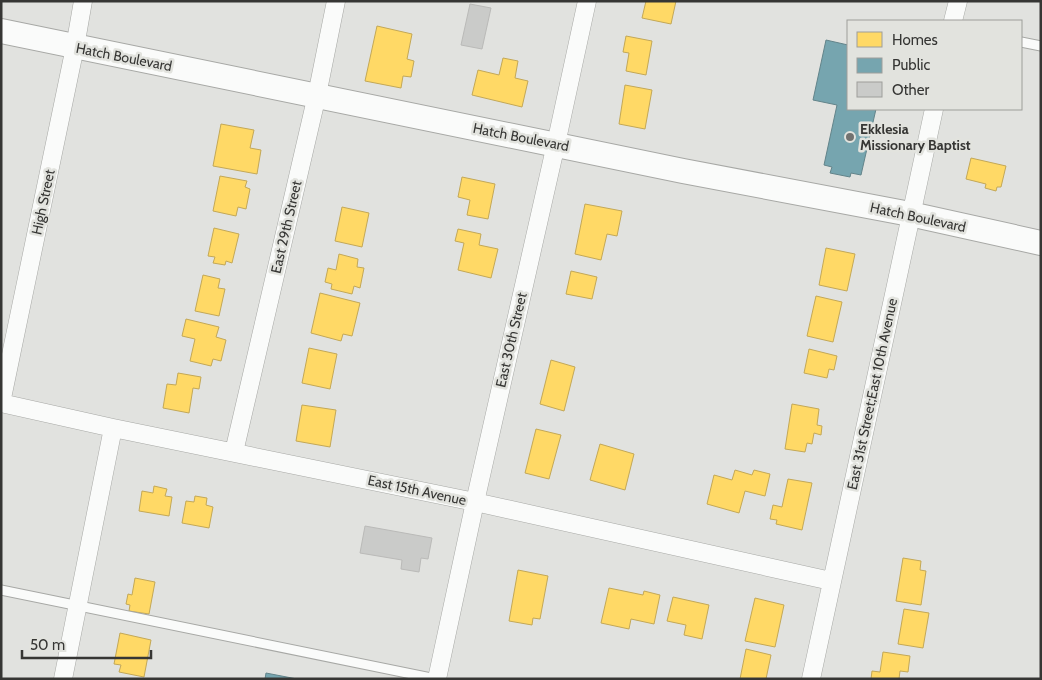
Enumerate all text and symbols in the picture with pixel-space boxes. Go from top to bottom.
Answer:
legend [847,20,1022,110]
text: Homes [892,31,938,49]
street label: Hatch Boulevard [74,39,174,75]
text: Public [892,56,930,74]
text: Other [892,81,929,99]
street label: Hatch Boulevard [471,119,571,155]
place label: Ekklesia Missionary Baptist [860,120,971,154]
marker: Ekklesia Missionary Baptist [844,131,856,143]
street label: High Street [27,167,59,236]
street label: East 29th Street [267,178,306,275]
street label: Hatch Boulevard [869,198,967,236]
street label: East 30th Street [491,290,531,389]
street label: East 31st Street;East 10th Avenue [843,297,901,491]
street label: East 15th Avenue [366,471,468,509]
scale bar [22,628,151,660]
text: 50 m [30,636,65,654]

